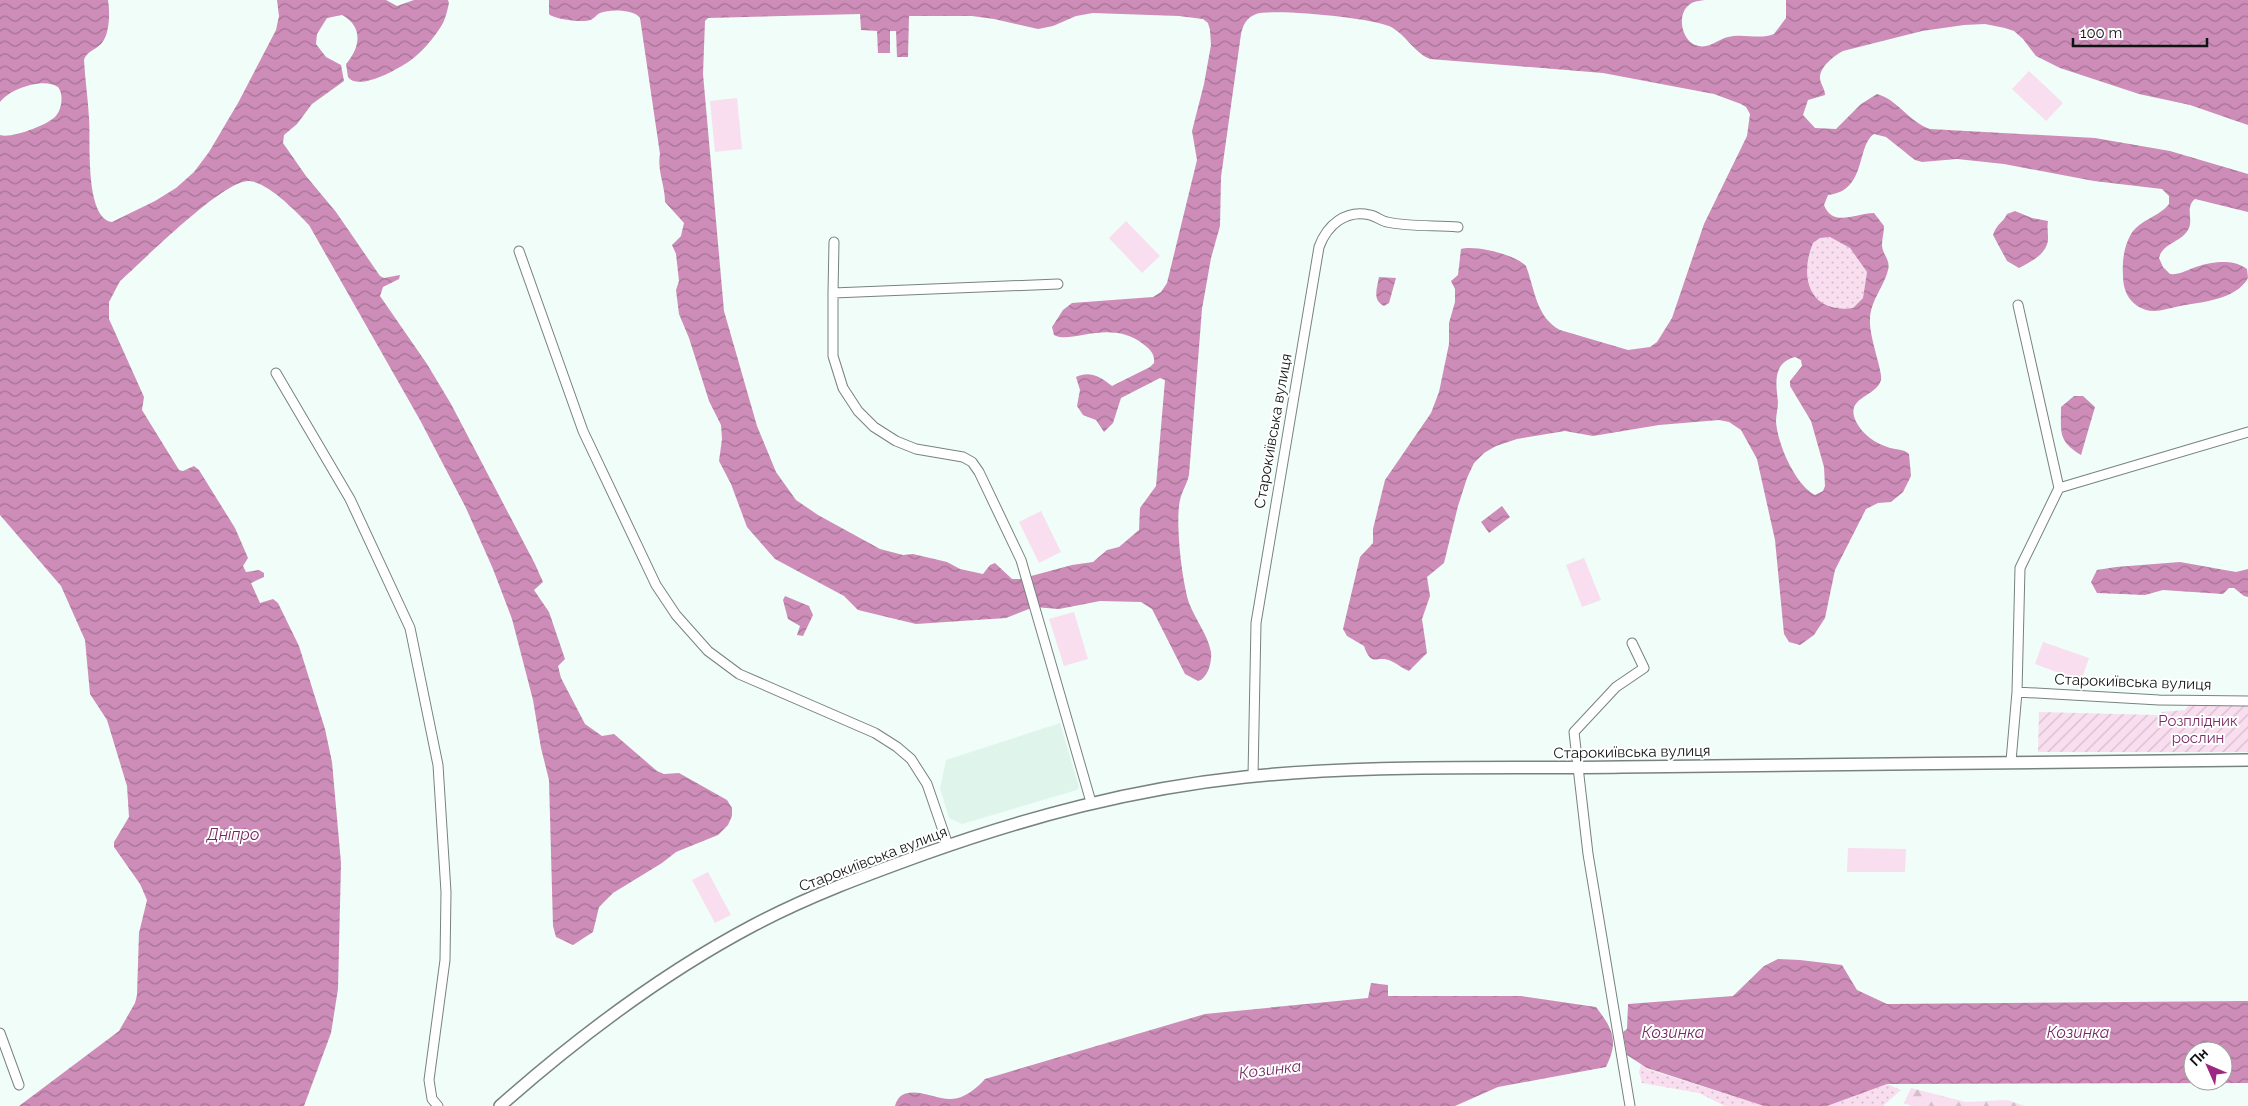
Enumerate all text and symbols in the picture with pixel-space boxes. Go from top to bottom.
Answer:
scale bar [2073,15,2207,47]
text: 100 m [2080,24,2122,42]
street label: Старокиївська вулиця [1250,352,1296,510]
street label: Старокиївська вулиця [2054,670,2212,694]
park label: Розплідник рослин [2158,712,2238,747]
street label: Старокиївська вулиця [1553,742,1711,762]
street label: Старокиївська вулиця [796,822,950,896]
water label: Дніпро [205,825,260,844]
water label: Козинка [1642,1023,1705,1042]
water label: Козинка [2047,1023,2110,1042]
north arrow [2183,1041,2233,1091]
text: Пн [2187,1045,2211,1069]
water label: Козинка [1238,1056,1303,1083]

